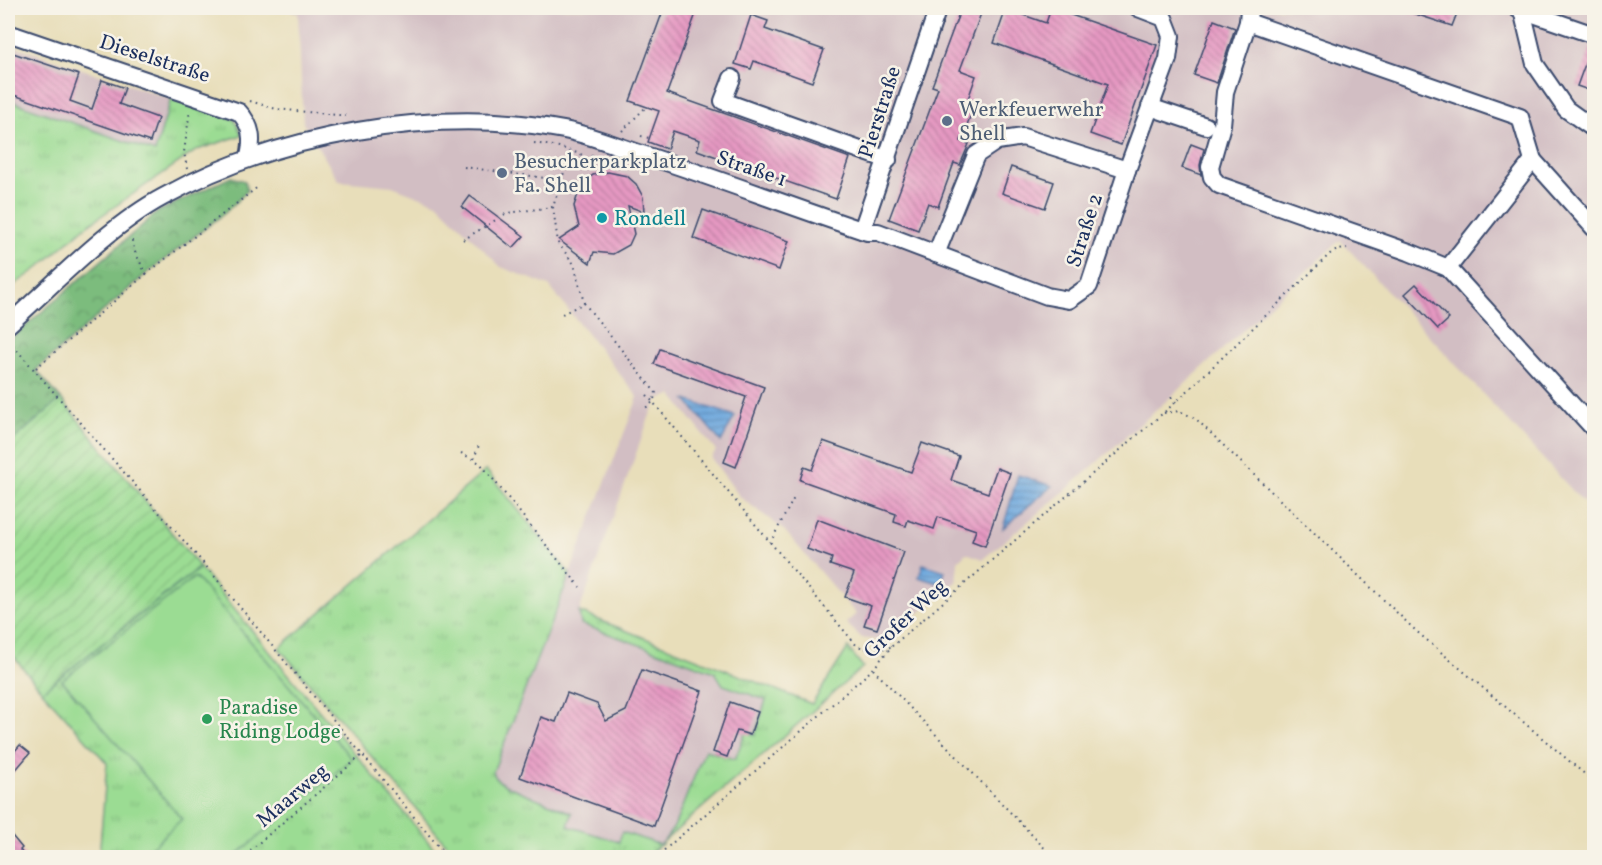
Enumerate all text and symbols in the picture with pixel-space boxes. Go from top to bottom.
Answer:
street label: Dieselstraße [95,28,214,91]
street label: Pierstraße [852,63,909,162]
place label: Werkfeuerwehr Shell [959,96,1104,149]
marker: Werkfeuerwehr Shell [940,114,954,128]
street label: Straße 1 [712,144,791,195]
place label: Besucherparkplatz Fa. Shell [514,148,687,201]
marker: Besucherparkplatz Fa. Shell [495,166,509,180]
street label: Straße 2 [1060,190,1111,271]
place label: Rondell [614,205,686,234]
marker: Rondell [595,211,609,225]
street label: Grofer Weg [858,573,954,665]
place label: Paradise Riding Lodge [219,694,341,747]
marker: Paradise Riding Lodge [200,712,214,726]
street label: Maarweg [251,757,335,835]

